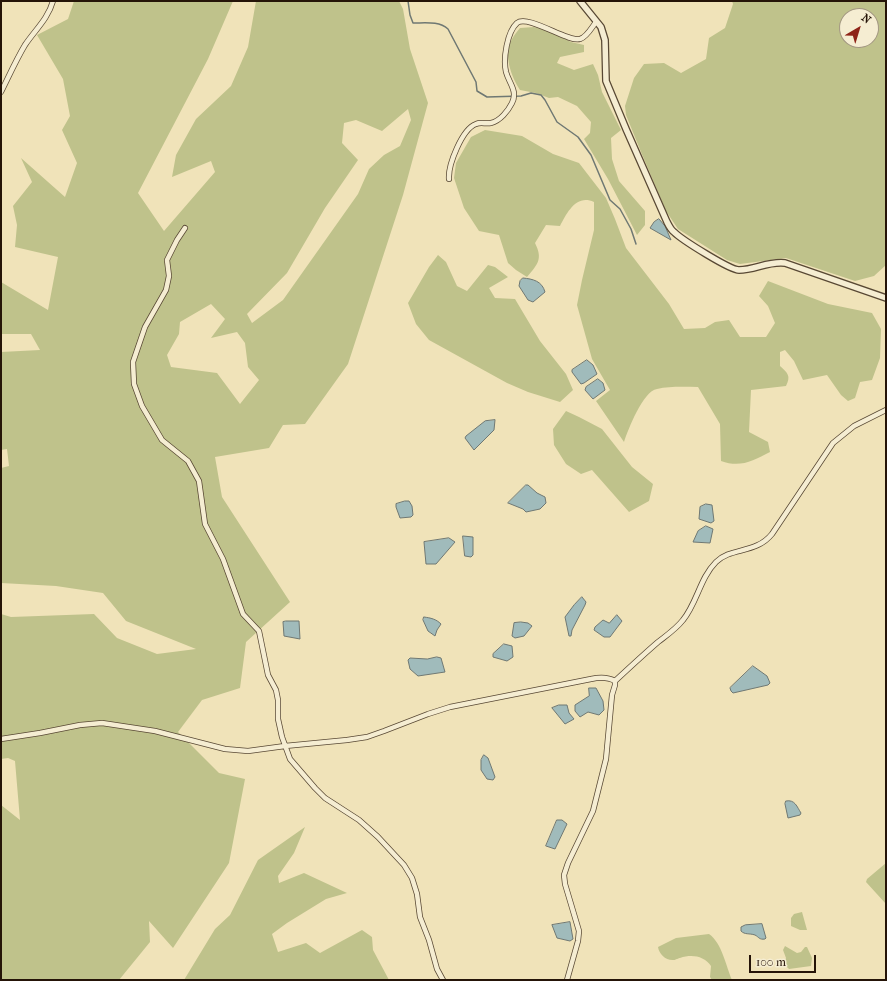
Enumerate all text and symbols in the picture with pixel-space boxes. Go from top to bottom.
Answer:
north arrow [839,8,879,48]
text: N [859,11,873,27]
scale bar [751,947,818,973]
text: 100 m [756,955,786,969]

